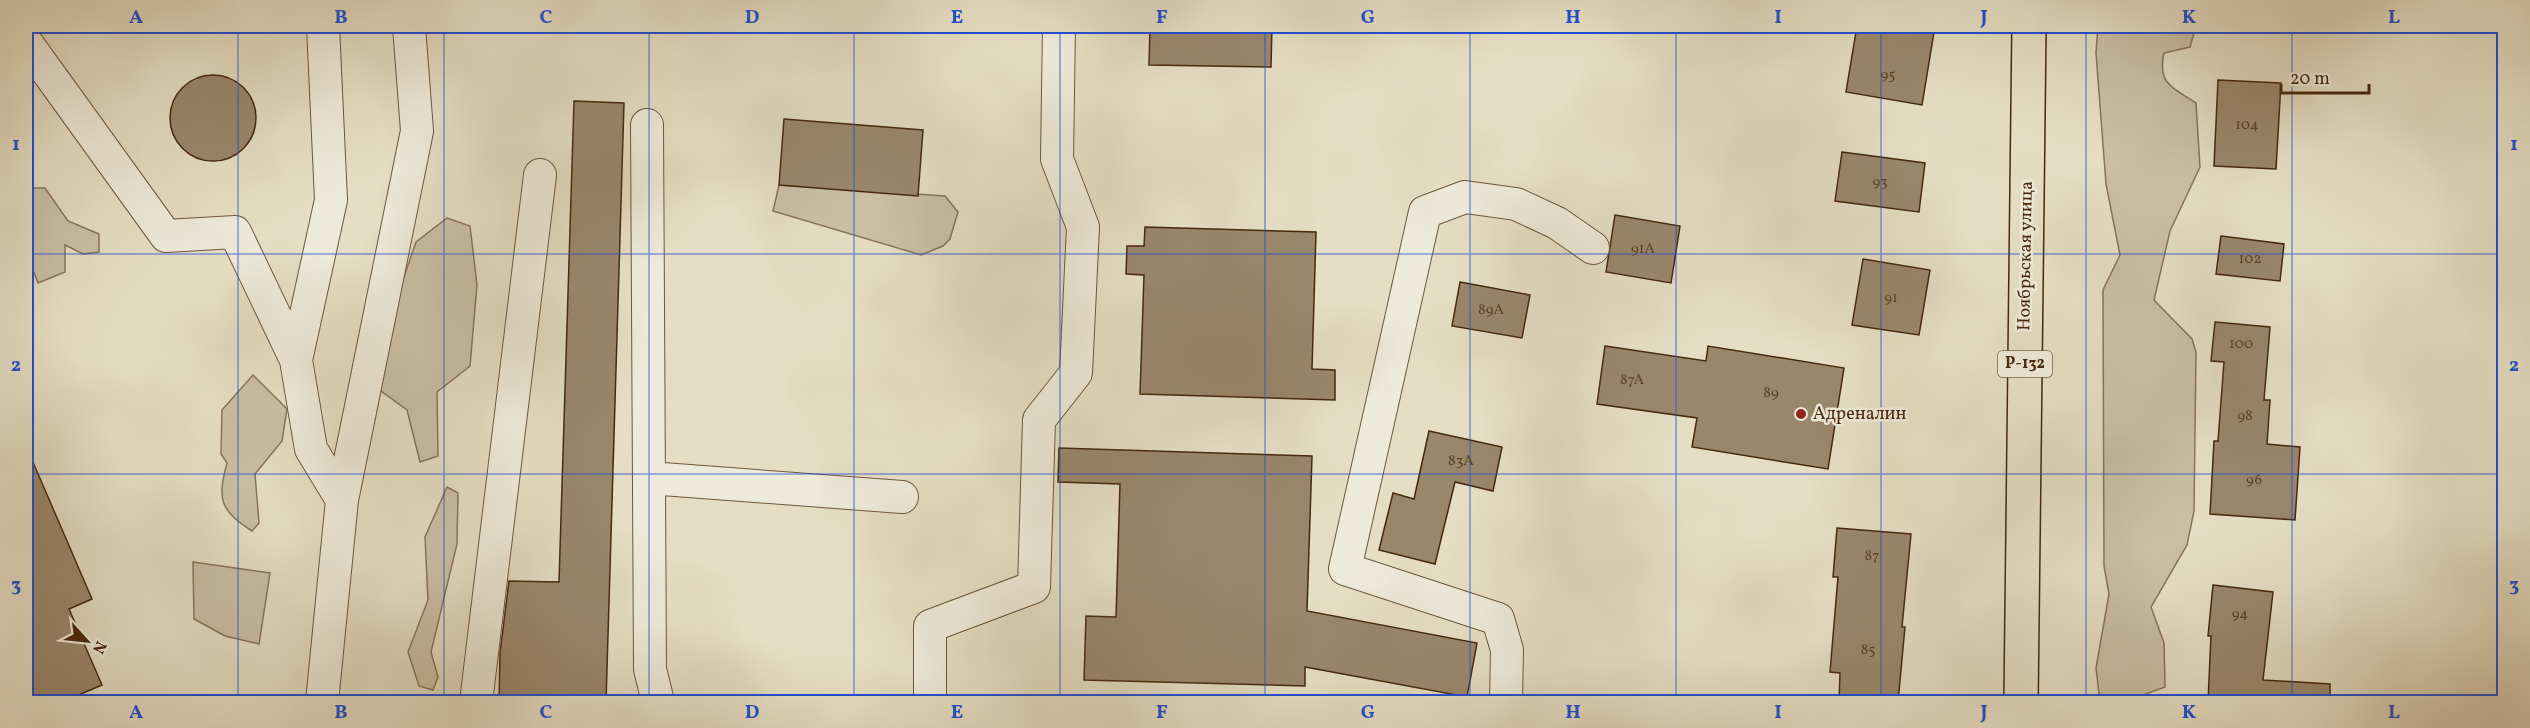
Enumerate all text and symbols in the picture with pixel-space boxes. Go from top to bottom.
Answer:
text: A [129,4,143,32]
text: B [334,4,348,32]
text: C [540,4,553,32]
text: D [745,4,759,32]
text: E [951,4,963,32]
text: F [1156,4,1168,32]
text: G [1361,4,1375,32]
text: H [1565,4,1581,32]
text: I [1774,4,1782,32]
text: J [1979,4,1988,32]
text: K [2182,4,2197,32]
text: L [2388,4,2400,32]
scale bar [2281,57,2370,95]
house number: 95 [1881,65,1895,86]
text: 20 m [2290,67,2330,92]
house number: 104 [2235,115,2259,136]
text: 1 [12,131,20,159]
text: 1 [2510,131,2518,159]
house number: 93 [1872,172,1888,193]
street label: Ноябрьская улица [2012,181,2040,331]
house number: 91А [1631,239,1656,260]
house number: 102 [2239,249,2261,270]
house number: 91 [1884,288,1898,309]
house number: 89А [1478,300,1504,321]
house number: 100 [2229,334,2253,355]
road number: Р-132 [1998,351,2052,377]
text: 2 [11,352,21,380]
text: 2 [2509,352,2519,380]
house number: 87А [1620,370,1644,391]
house number: 89 [1763,383,1779,404]
place label: Адреналин [1813,402,1906,427]
house number: 98 [2237,406,2253,427]
marker: Адреналин [1794,407,1808,421]
house number: 83А [1448,451,1474,472]
house number: 96 [2246,470,2262,491]
house number: 87 [1865,546,1879,567]
text: 3 [11,572,21,600]
text: 3 [2509,572,2519,600]
house number: 94 [2232,604,2248,625]
north arrow [57,611,117,671]
text: N [86,637,111,657]
house number: 85 [1861,640,1875,661]
text: A [129,699,143,727]
text: B [334,699,348,727]
text: C [540,699,553,727]
text: D [745,699,759,727]
text: E [951,699,963,727]
text: F [1156,699,1168,727]
text: G [1361,699,1375,727]
text: H [1565,699,1581,727]
text: I [1774,699,1782,727]
text: J [1979,699,1988,727]
text: K [2182,699,2197,727]
text: L [2388,699,2400,727]

